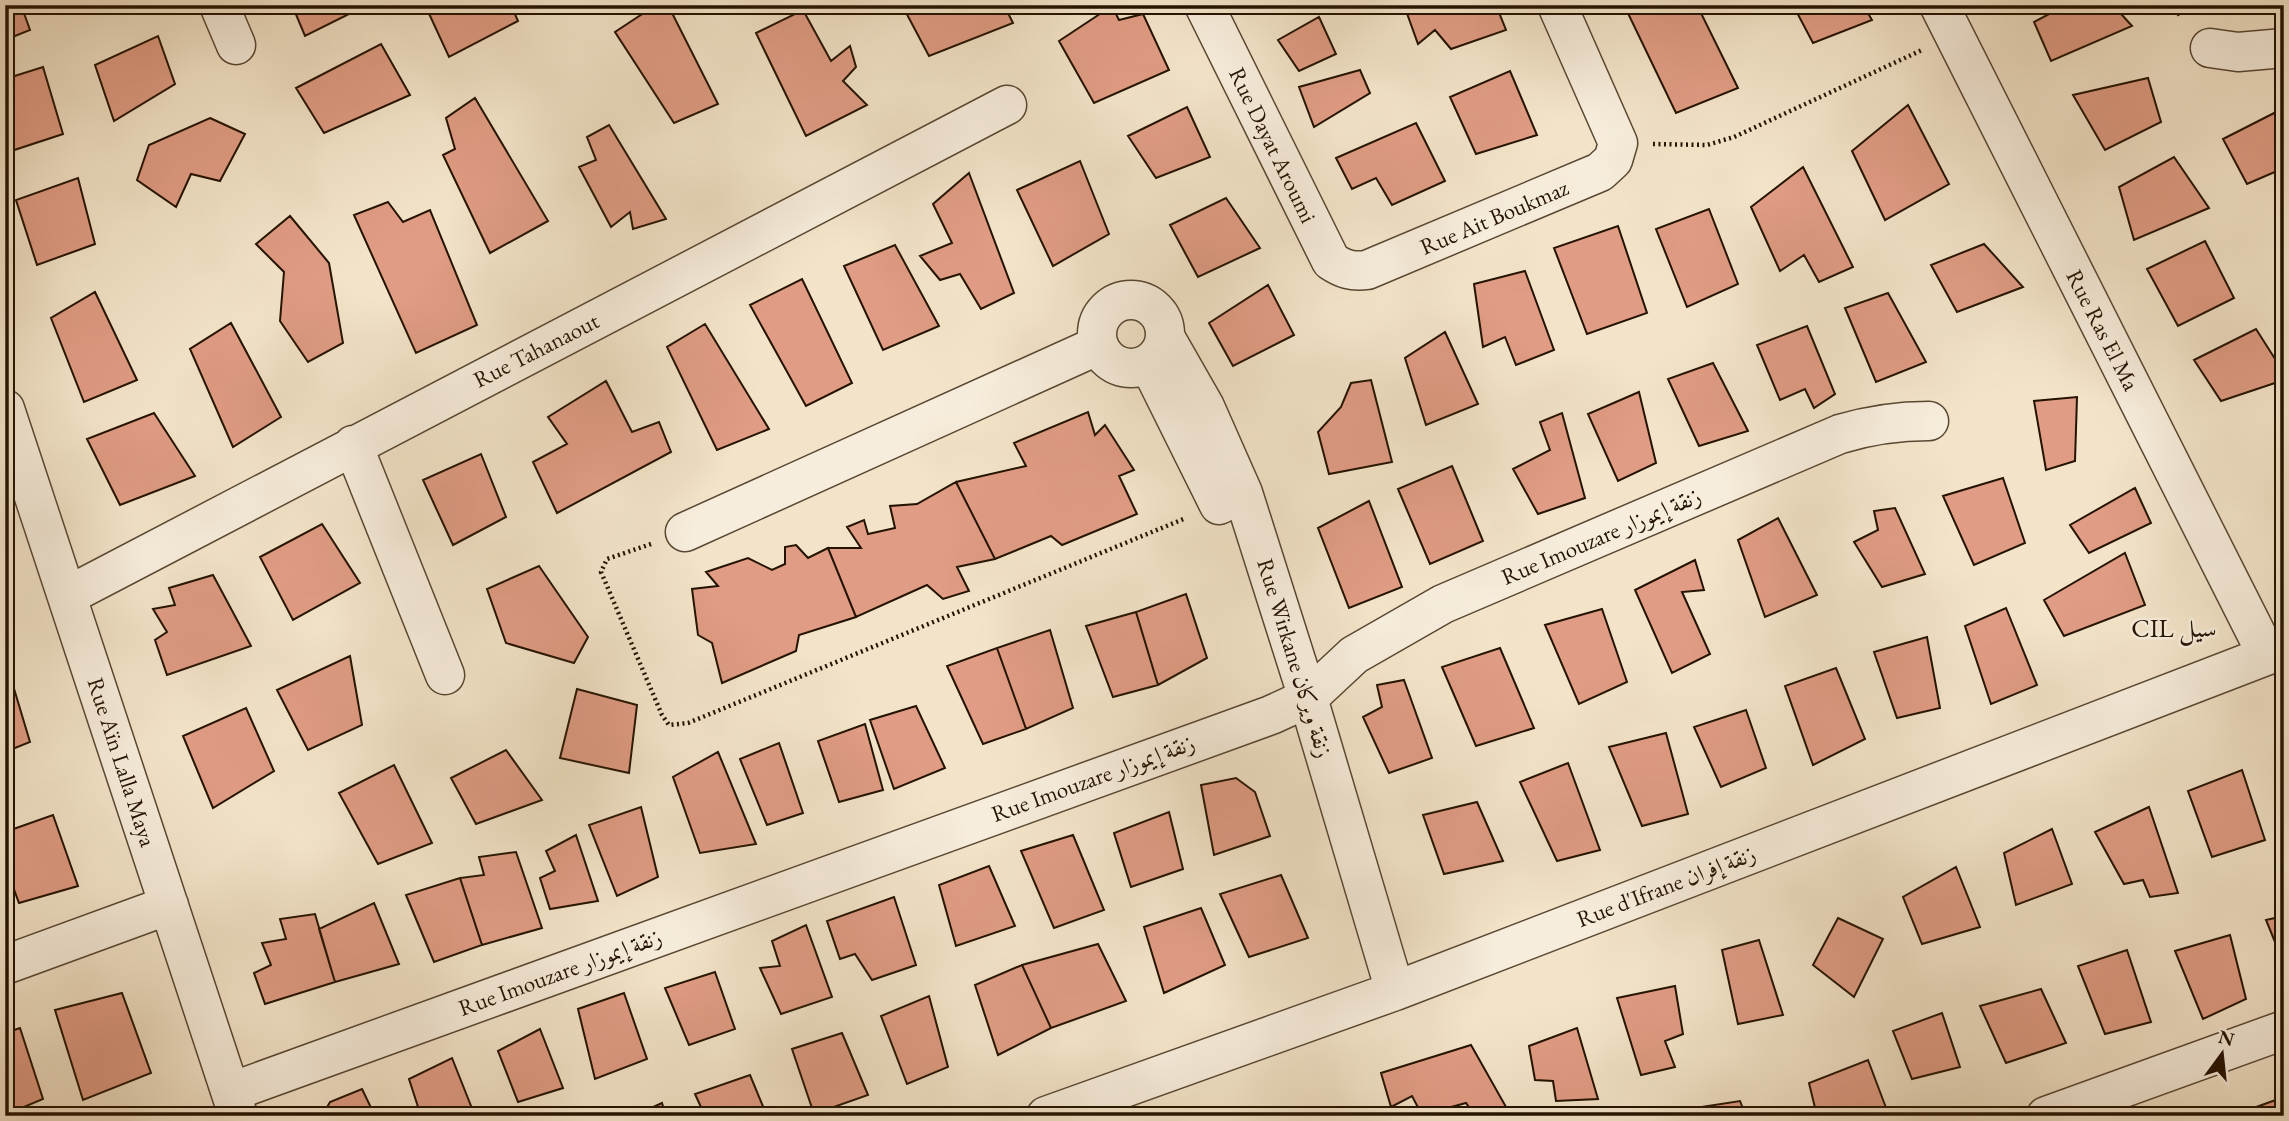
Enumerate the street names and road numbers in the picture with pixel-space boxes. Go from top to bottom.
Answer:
street label: Rue Dayat Aroumi [1222,62,1324,228]
street label: Rue Ait Boukmaz [1415,172,1573,262]
street label: Rue Ras El Ma [2060,264,2147,396]
street label: Rue Tahanaout [468,305,605,395]
street label: Rue Imouzare زنقة إيموزار [1497,480,1705,592]
street label: Rue Wirkane زنقة ويركان [1250,555,1340,761]
street label: Rue Aïn Lalla Maya [81,674,164,851]
street label: Rue Imouzare زنقة إيموزار [987,727,1199,829]
street label: Rue d'Ifrane زنقة إفران [1572,838,1760,934]
street label: Rue Imouzare زنقة إيموزار [454,921,666,1023]

